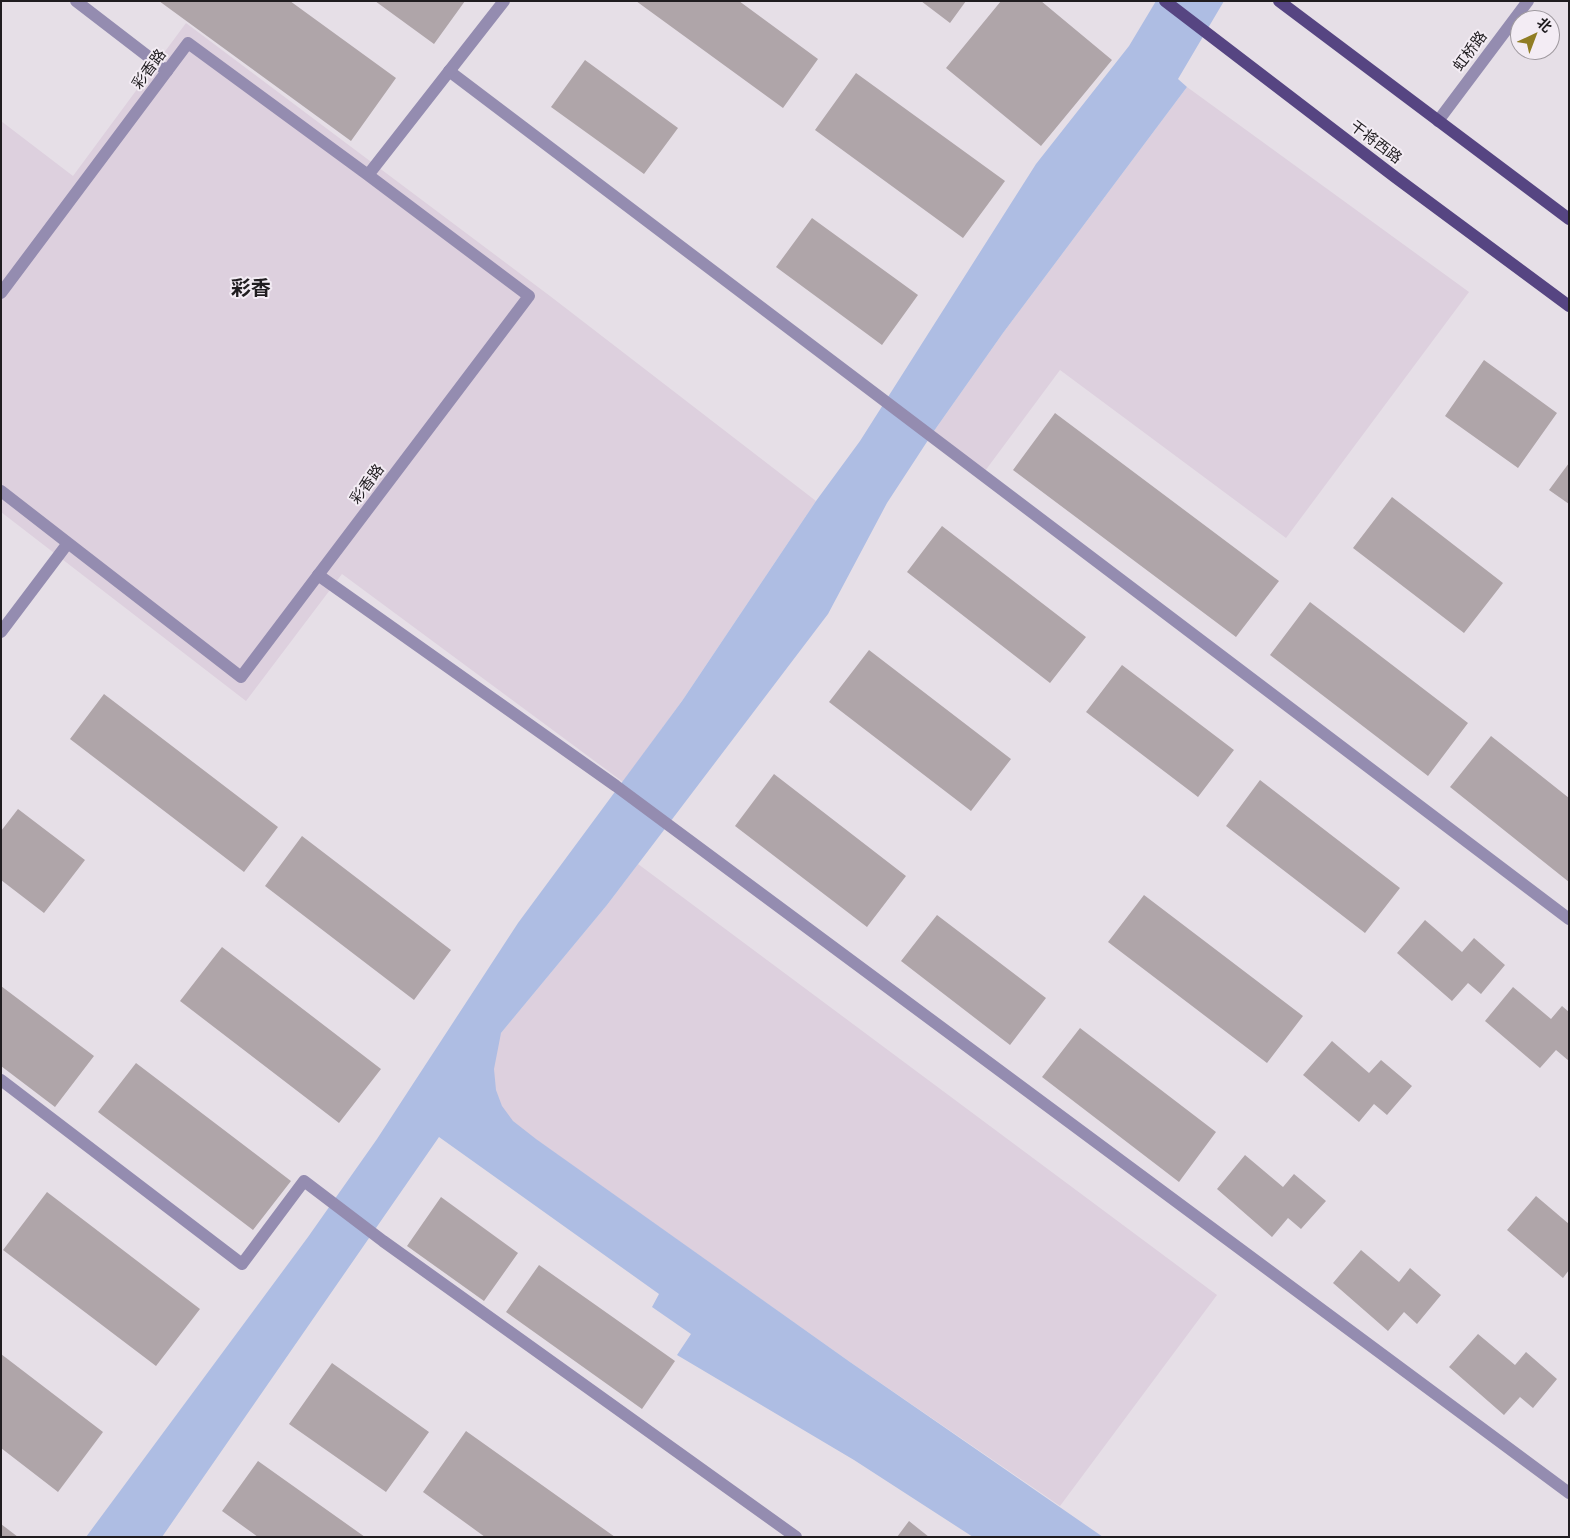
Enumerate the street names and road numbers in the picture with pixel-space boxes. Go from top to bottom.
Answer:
street label: 虹桥路 [1449,28,1491,74]
street label: 彩香路 [128,46,170,92]
street label: 干将西路 [1347,117,1405,167]
street label: 彩香路 [346,461,388,507]

